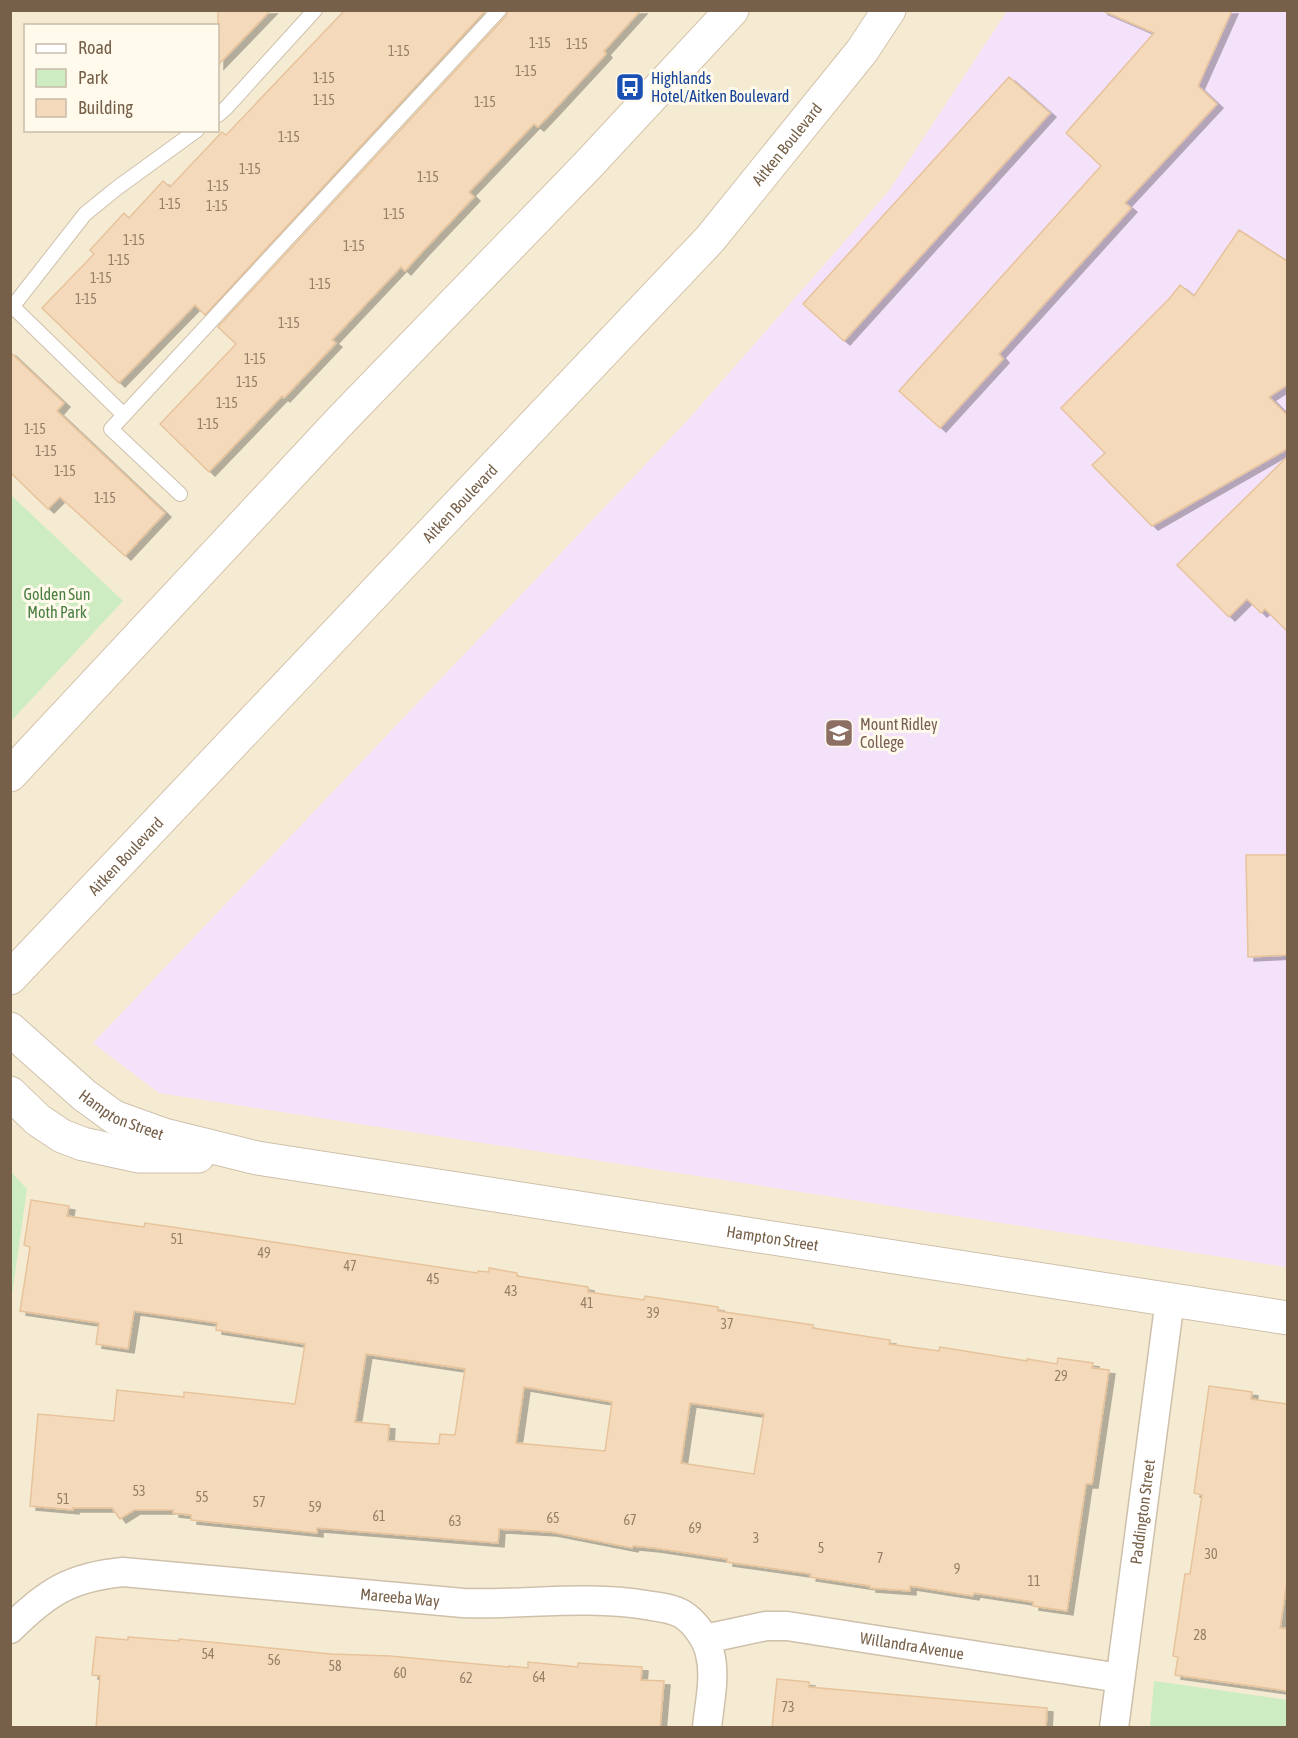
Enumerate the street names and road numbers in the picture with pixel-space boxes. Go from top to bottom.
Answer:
street label: Aitken Boulevard [748,99,825,189]
street label: Aitken Boulevard [419,461,501,546]
street label: Aitken Boulevard [84,813,167,899]
street label: Hampton Street [76,1086,166,1143]
street label: Hampton Street [725,1222,820,1254]
street label: Paddington Street [1126,1458,1158,1565]
street label: Mareeba Way [359,1585,441,1611]
street label: Willandra Avenue [859,1629,965,1663]

